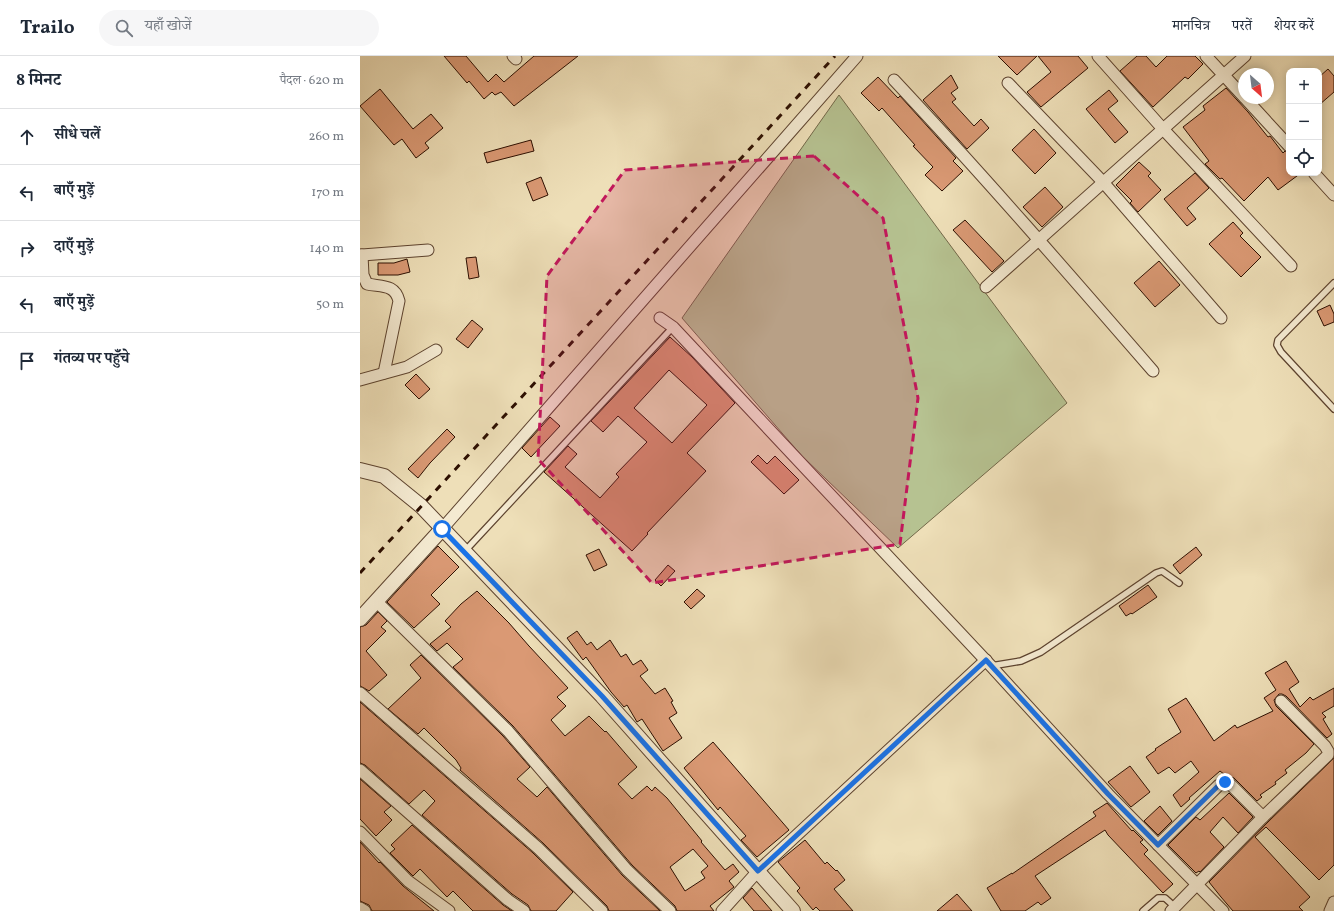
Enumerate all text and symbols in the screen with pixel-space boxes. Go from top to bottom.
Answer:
search box [99,10,379,46]
text: Trailo [20,15,75,41]
text: यहाँ खोजें [145,16,192,37]
icon: search [113,17,135,39]
text: मानचित्र [1172,17,1210,36]
text: परतें [1232,17,1252,36]
text: शेयर करें [1274,17,1314,36]
north arrow [1238,68,1274,104]
map controls [1286,68,1322,176]
button: + [1286,68,1322,104]
text: 8 मिनट [16,69,61,92]
text: पैदल · 620 m [280,72,344,90]
button: − [1286,104,1322,140]
text: सीधे चलें [54,125,101,146]
icon: ahead [16,126,38,148]
text: 260 m [309,128,344,146]
button: locate [1286,140,1322,176]
text: बाएँ मुड़ें [54,181,94,202]
icon: left [16,182,38,204]
text: 170 m [311,184,344,202]
text: दाएँ मुड़ें [54,237,94,258]
icon: right [16,238,38,260]
text: 140 m [310,240,344,258]
text: बाएँ मुड़ें [54,293,94,314]
icon: left [16,294,38,316]
text: 50 m [316,296,344,314]
text: गंतव्य पर पहुँचे [54,349,129,370]
icon: arrive [16,350,38,372]
route start [433,520,451,538]
route end [1216,773,1234,791]

